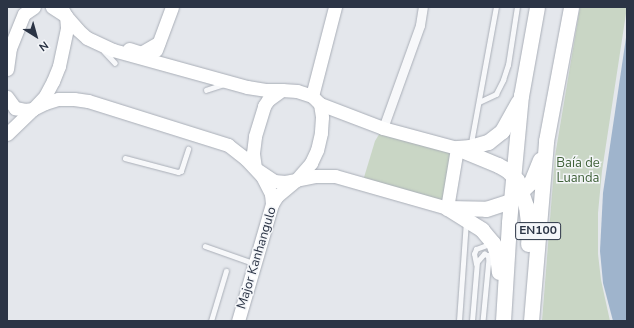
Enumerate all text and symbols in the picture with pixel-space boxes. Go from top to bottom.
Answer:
north arrow [16,16,56,56]
text: N [36,38,51,54]
park label: Baía de Luanda [556,156,600,187]
street label: Major Kanhangulo [234,205,280,311]
road number: EN100 [515,221,561,241]

